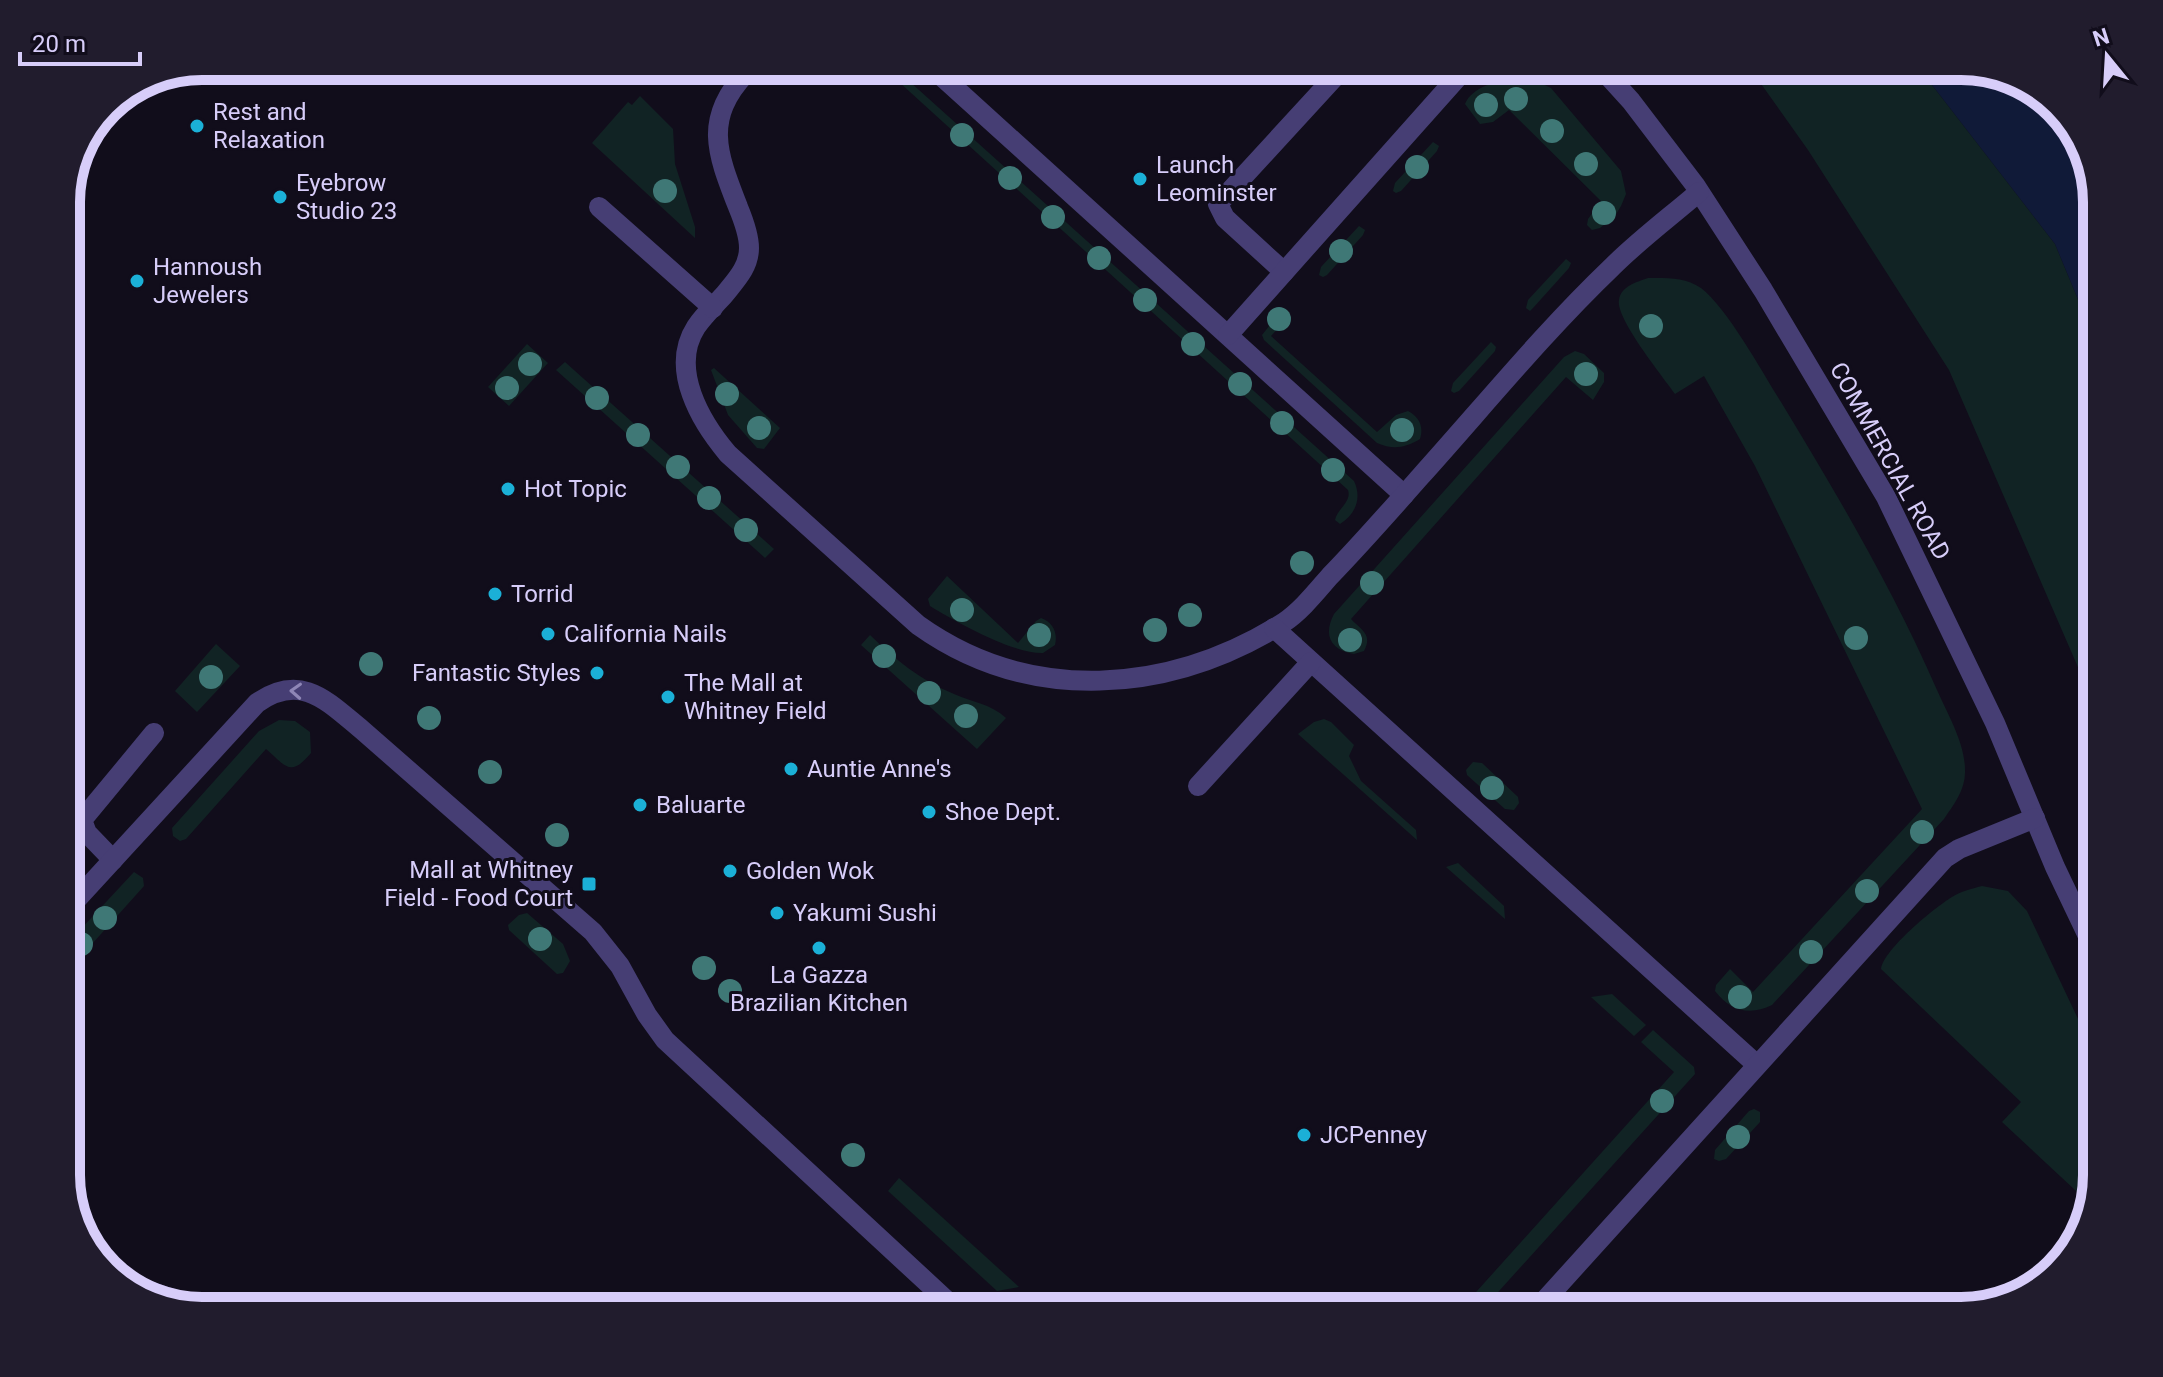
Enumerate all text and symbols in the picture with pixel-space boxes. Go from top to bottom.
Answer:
scale bar [20,16,140,66]
north arrow [2067,16,2147,96]
text: N [2090,23,2112,52]
text: 20 m [32,30,86,58]
place label: Rest and Relaxation [213,98,325,154]
marker: Rest and Relaxation [188,117,206,135]
place label: Launch Leominster [1156,151,1277,207]
place label: Eyebrow Studio 23 [296,169,397,225]
marker: Launch Leominster [1131,170,1149,188]
marker: Eyebrow Studio 23 [271,188,289,206]
place label: Hannoush Jewelers [153,253,262,309]
marker: Hannoush Jewelers [128,272,146,290]
street label: COMMERCIAL ROAD [1824,357,1956,565]
place label: Hot Topic [524,475,627,503]
marker: Hot Topic [499,480,517,498]
place label: Torrid [511,580,573,608]
marker: Torrid [486,585,504,603]
place label: California Nails [564,620,727,648]
marker: California Nails [539,625,557,643]
place label: Fantastic Styles [412,659,581,687]
marker: Fantastic Styles [588,664,606,682]
place label: The Mall at Whitney Field [684,669,827,725]
one-way arrow [289,683,302,700]
marker: The Mall at Whitney Field [659,688,677,706]
place label: Auntie Anne's [807,755,952,783]
marker: Auntie Anne's [782,760,800,778]
place label: Baluarte [656,791,745,819]
marker: Baluarte [631,796,649,814]
place label: Shoe Dept. [945,798,1061,826]
marker: Shoe Dept. [920,803,938,821]
place label: Mall at Whitney Field - Food Court [384,856,574,912]
place label: Golden Wok [746,857,875,885]
marker: Golden Wok [721,862,739,880]
marker: Mall at Whitney Field - Food Court [580,875,598,893]
place label: Yakumi Sushi [793,899,937,927]
marker: Yakumi Sushi [768,904,786,922]
marker: La Gazza Brazilian Kitchen [810,939,828,957]
place label: La Gazza Brazilian Kitchen [730,961,908,1017]
place label: JCPenney [1320,1121,1428,1149]
marker: JCPenney [1295,1126,1313,1144]

